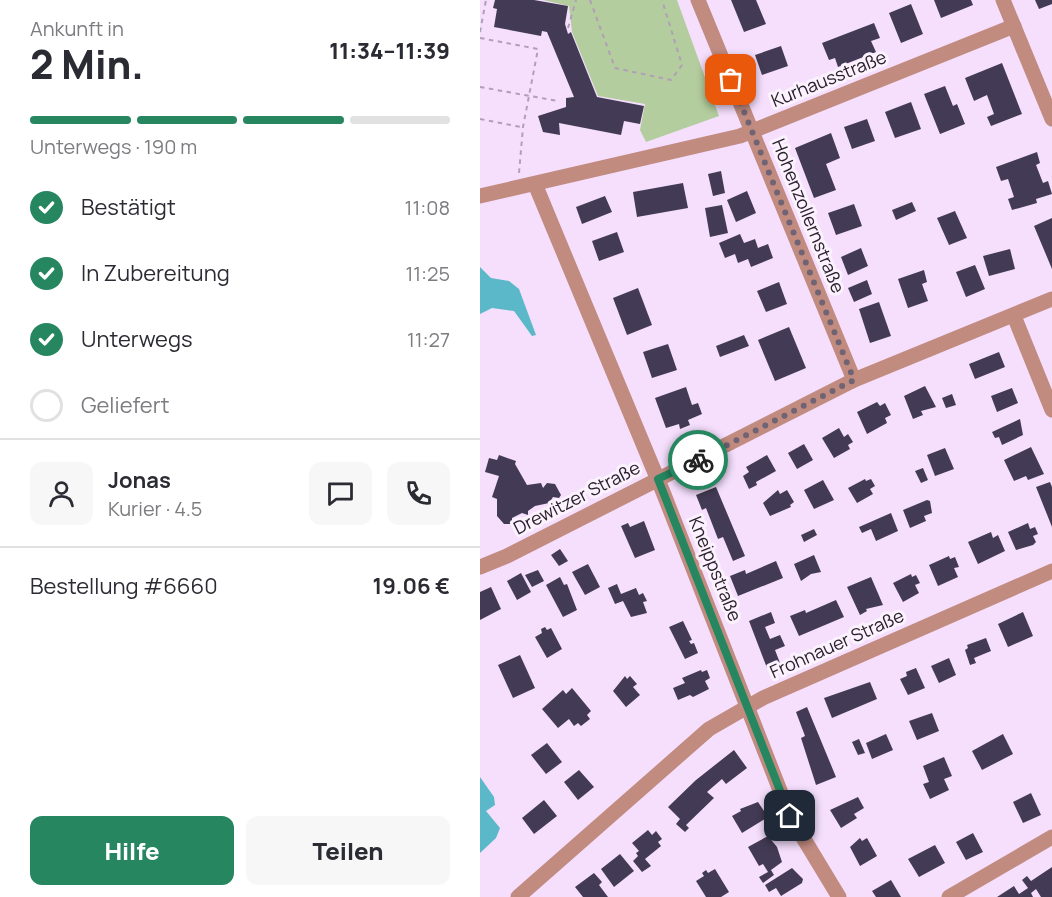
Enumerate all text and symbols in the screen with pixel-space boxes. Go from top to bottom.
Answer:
text: Ankunft in [30,15,124,42]
text: 11:34–11:39 [329,36,450,66]
text: 2 Min. [30,37,144,91]
street label: Kurhausstraße [767,44,890,112]
pin [705,54,756,105]
icon: bag [714,63,747,96]
text: Unterwegs · 190 m [30,133,197,160]
street label: Hohenzollernstraße [767,135,851,296]
icon: check [30,191,63,224]
text: Bestätigt [81,192,176,222]
text: 11:08 [405,194,450,221]
icon: check [30,257,63,290]
text: In Zubereitung [81,258,230,288]
text: 11:25 [405,260,450,287]
icon: check [30,323,63,356]
text: Unterwegs [81,324,193,354]
text: 11:27 [407,326,450,353]
text: Geliefert [81,390,169,420]
courier [668,430,728,490]
icon: bike [682,444,715,477]
street label: Drewitzer Straße [509,455,644,539]
button: person [30,462,93,525]
button: chat [309,462,372,525]
button: phone [387,462,450,525]
text: Jonas [108,465,171,495]
text: Kurier · 4.5 [108,495,202,522]
street label: Kneippstraße [684,513,748,625]
text: Bestellung #6660 [30,571,218,601]
text: 19.06 € [373,571,450,601]
street label: Frohnauer Straße [766,603,907,683]
pin [764,790,815,841]
icon: home [773,799,806,832]
button: Hilfe [30,816,234,885]
button: Teilen [246,816,450,885]

